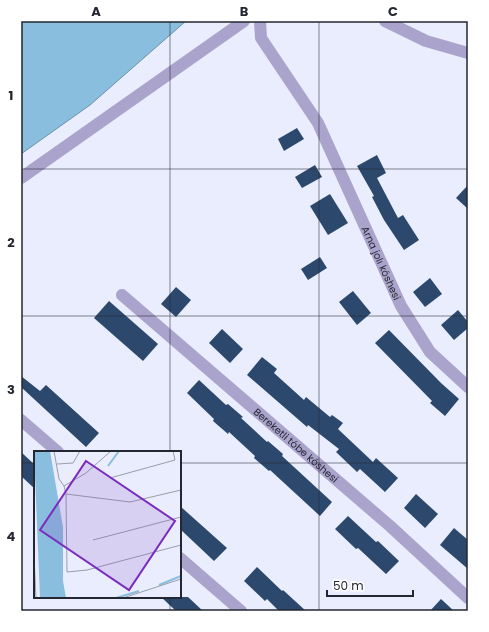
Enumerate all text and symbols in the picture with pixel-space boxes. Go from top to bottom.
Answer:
text: A [91,2,101,21]
text: B [240,2,249,21]
text: C [388,2,398,21]
text: 1 [9,86,13,105]
street label: Arna jolı kóshesi [358,224,404,303]
text: 2 [7,233,15,252]
text: 3 [7,380,15,399]
street label: Bereketli tóbe kóshesi [250,405,342,486]
inset map [34,451,181,598]
text: 4 [7,527,16,546]
scale bar [327,572,413,598]
text: 50 m [333,577,364,594]

